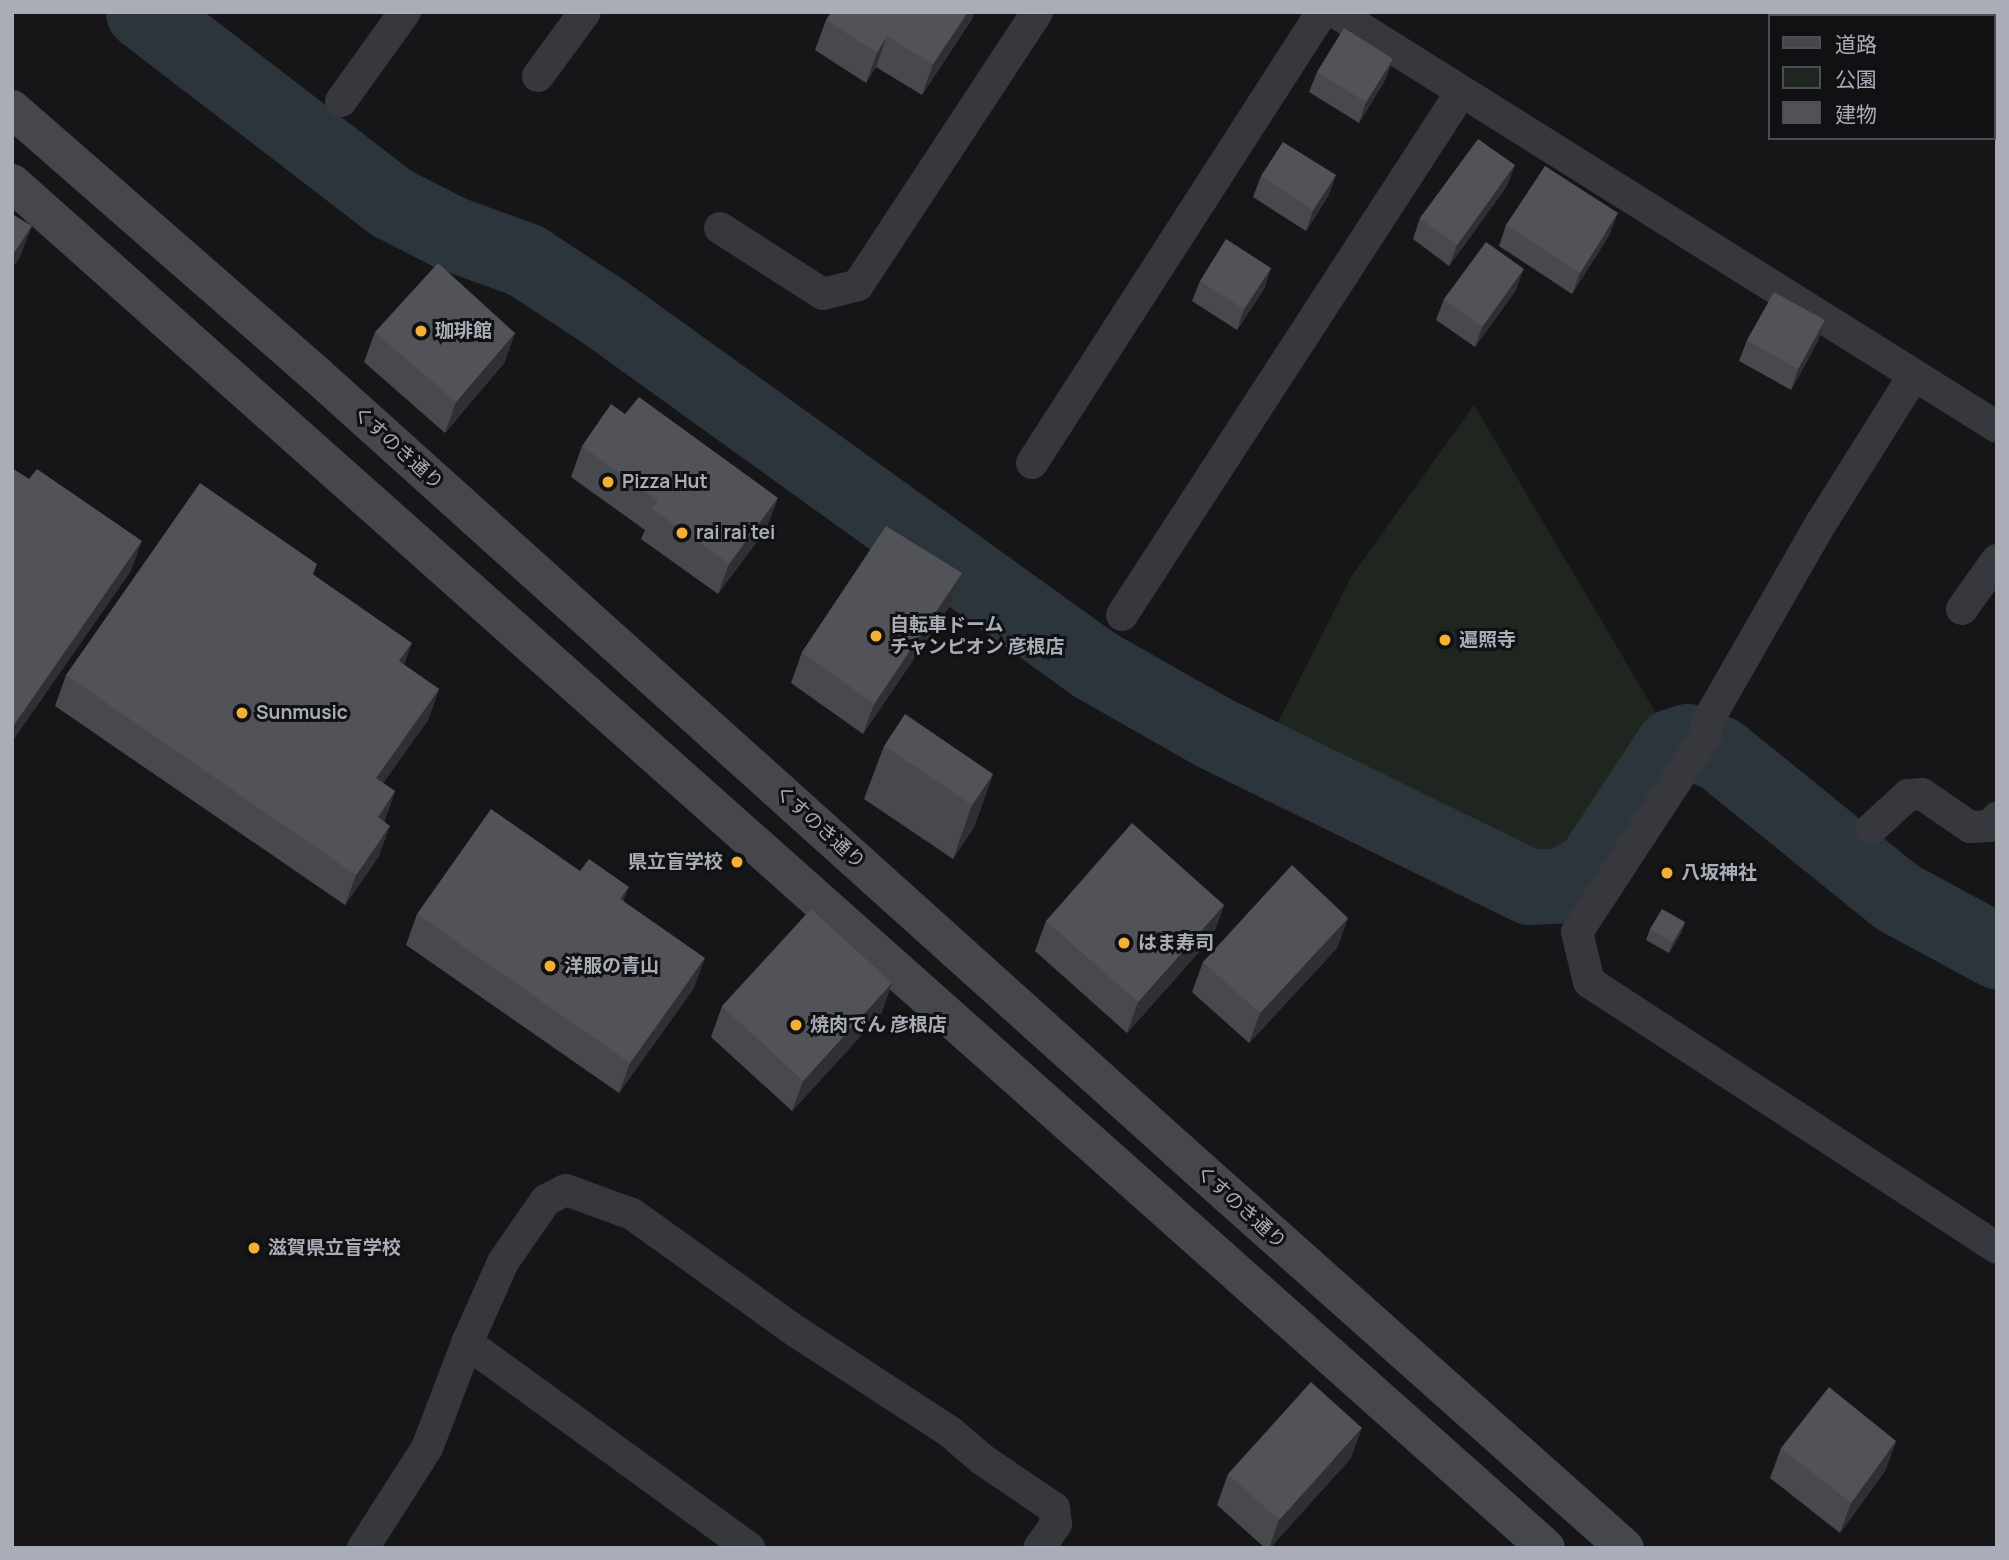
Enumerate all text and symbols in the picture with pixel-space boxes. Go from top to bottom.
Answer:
legend [1768,14,1995,140]
text: 道路 [1835,30,1877,58]
text: 公園 [1835,65,1877,93]
text: 建物 [1835,100,1877,128]
place label: 珈琲館 [435,320,492,342]
marker: 珈琲館 [413,323,429,339]
street label: くすのき通り [348,401,448,495]
place label: Pizza Hut [622,471,708,493]
marker: Pizza Hut [600,474,616,490]
place label: rai rai tei [696,522,775,544]
marker: rai rai tei [674,525,690,541]
place label: 自転車ドーム チャンピオン 彦根店 [890,614,1065,658]
marker: 自転車ドーム チャンピオン 彦根店 [868,628,884,644]
place label: 遍照寺 [1459,629,1516,651]
marker: 遍照寺 [1437,632,1453,648]
place label: Sunmusic [256,702,348,724]
marker: Sunmusic [234,705,250,721]
street label: くすのき通り [770,780,870,874]
place label: 県立盲学校 [628,851,723,873]
marker: 県立盲学校 [729,854,745,870]
place label: 八坂神社 [1681,862,1757,884]
marker: 八坂神社 [1659,865,1675,881]
place label: はま寿司 [1138,932,1214,954]
marker: はま寿司 [1116,935,1132,951]
place label: 洋服の青山 [564,955,659,977]
marker: 洋服の青山 [542,958,558,974]
place label: 焼肉でん 彦根店 [810,1014,947,1036]
marker: 焼肉でん 彦根店 [788,1017,804,1033]
street label: くすのき通り [1191,1160,1291,1254]
place label: 滋賀県立盲学校 [268,1237,401,1259]
marker: 滋賀県立盲学校 [246,1240,262,1256]

